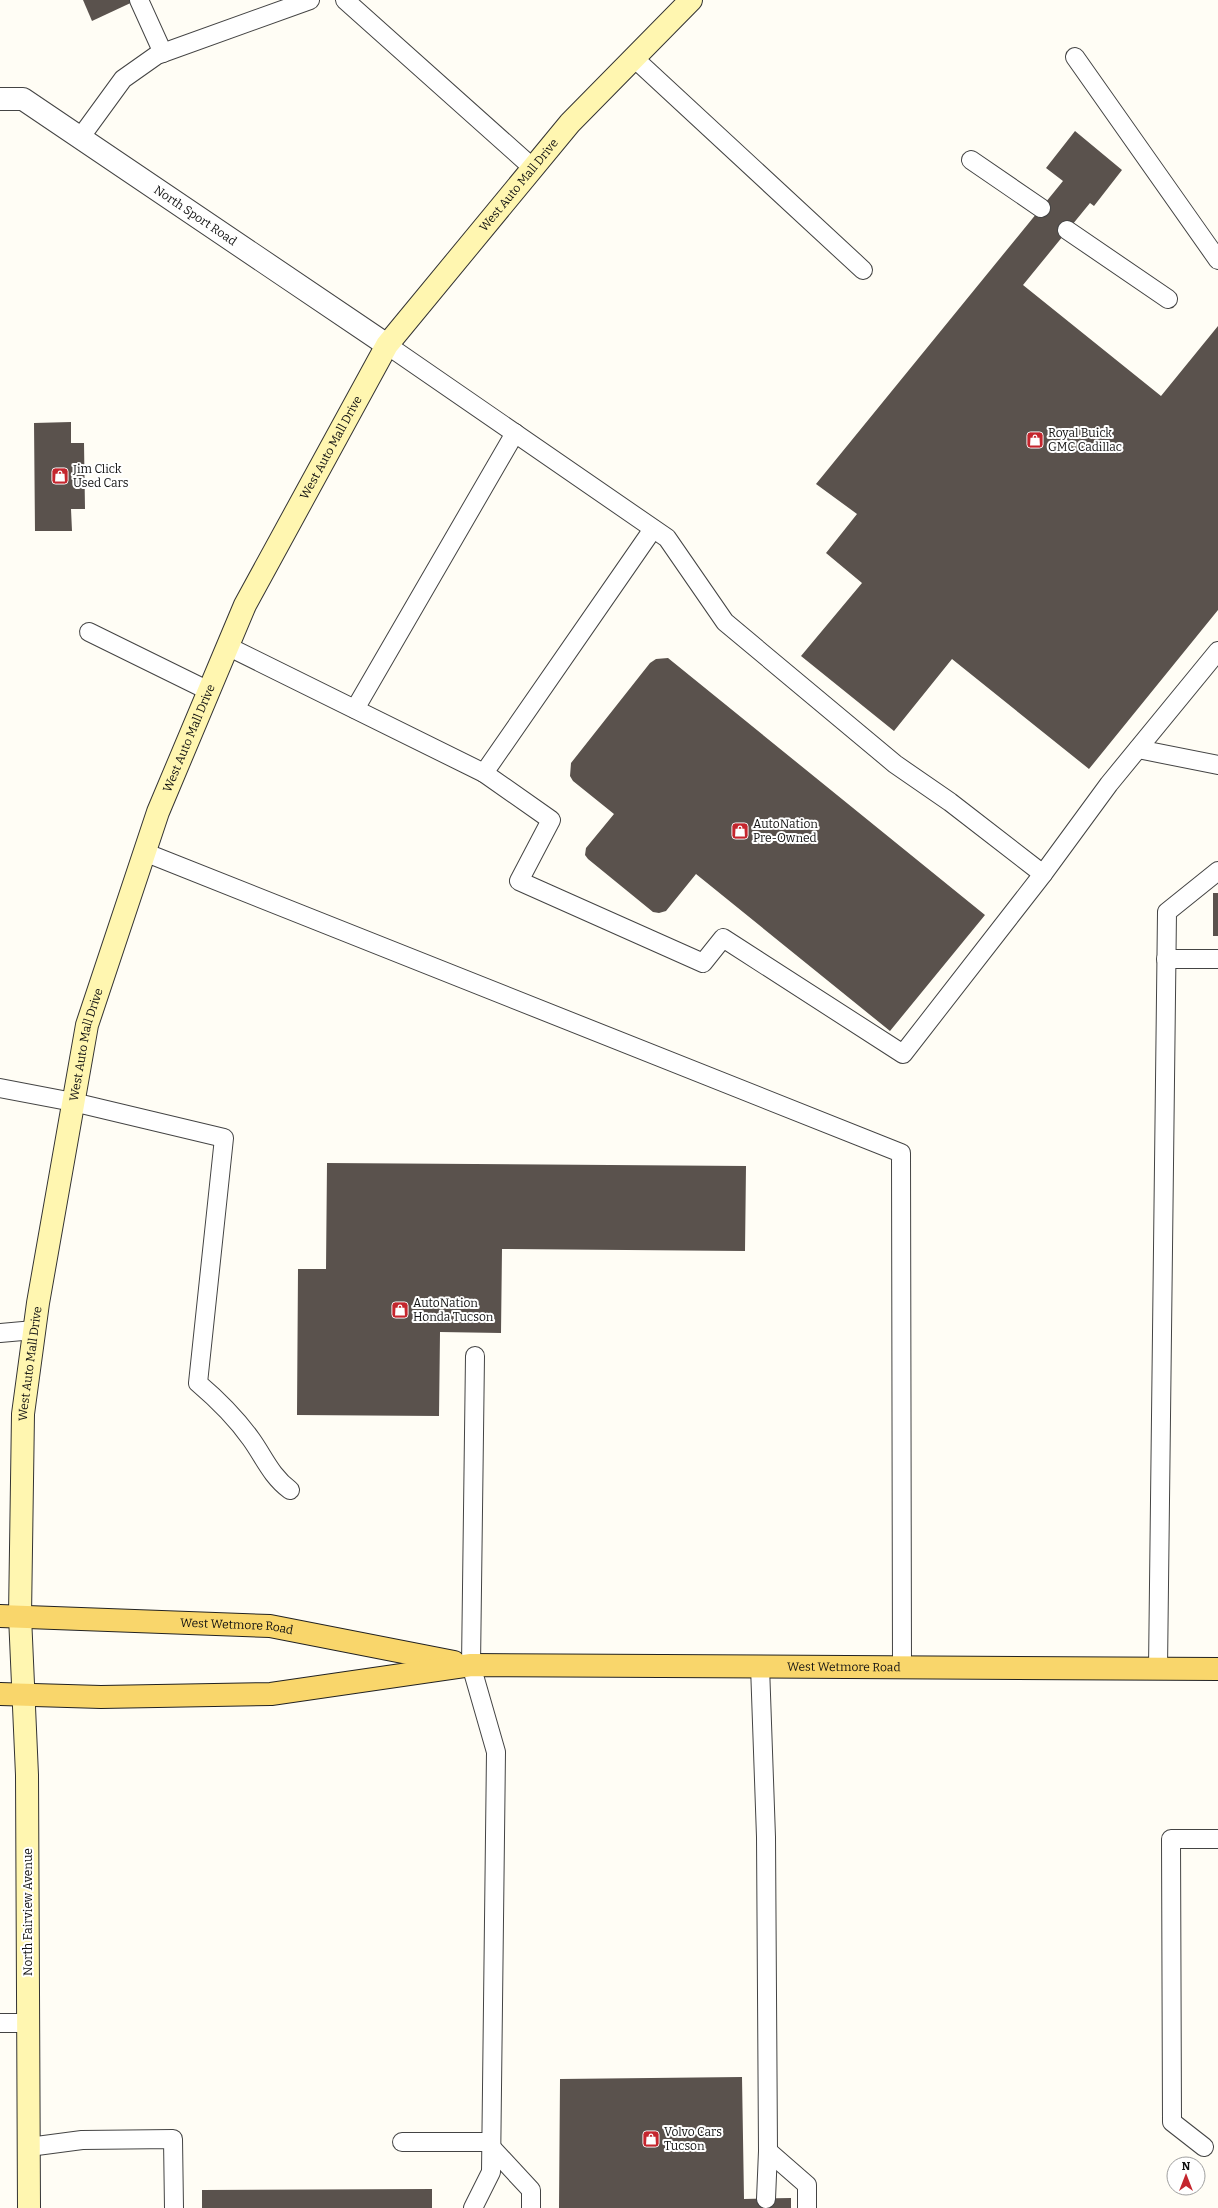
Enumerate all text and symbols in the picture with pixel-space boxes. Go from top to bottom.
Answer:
street label: West Auto Mall Drive [477,136,561,234]
street label: North Sport Road [151,183,239,248]
street label: West Auto Mall Drive [297,393,365,502]
place label: Royal Buick GMC Cadillac [1048,426,1122,454]
shop icon: Royal Buick GMC Cadillac [1025,430,1045,450]
place label: Jim Click Used Cars [72,462,129,490]
shop icon: Jim Click Used Cars [50,466,70,486]
street label: West Auto Mall Drive [160,682,218,794]
place label: AutoNation Pre-Owned [753,817,818,845]
shop icon: AutoNation Pre-Owned [730,821,750,841]
street label: West Auto Mall Drive [67,986,106,1102]
place label: AutoNation Honda Tucson [413,1296,494,1324]
shop icon: AutoNation Honda Tucson [390,1300,410,1320]
street label: West Auto Mall Drive [16,1305,44,1421]
street label: West Wetmore Road [180,1616,294,1637]
street label: West Wetmore Road [787,1660,901,1674]
street label: North Fairview Avenue [21,1848,35,1976]
place label: Volvo Cars Tucson [664,2125,722,2153]
shop icon: Volvo Cars Tucson [641,2129,661,2149]
north arrow [1166,2156,1206,2196]
text: N [1182,2160,1191,2173]

